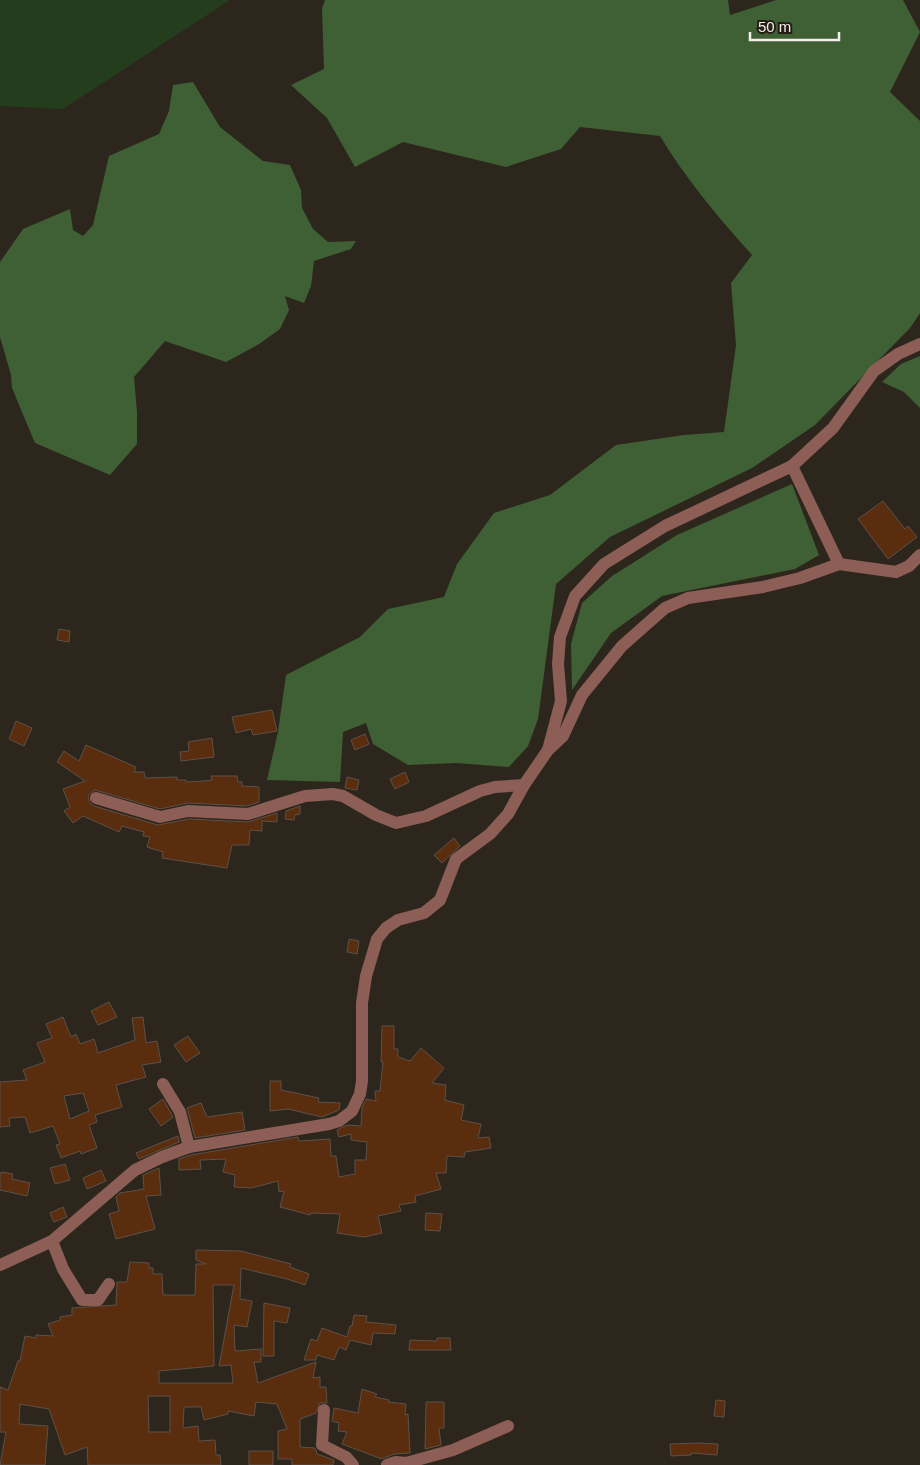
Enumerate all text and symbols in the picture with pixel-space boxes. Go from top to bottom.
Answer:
scale bar [750,10,839,42]
text: 50 m [758,18,791,35]

